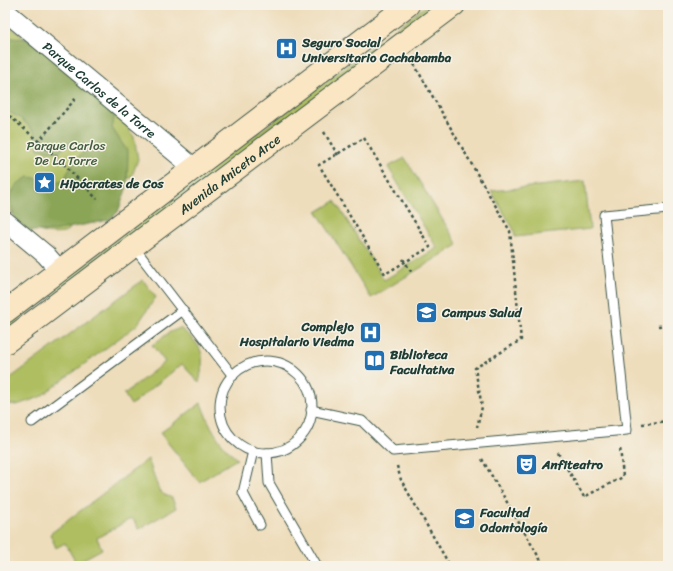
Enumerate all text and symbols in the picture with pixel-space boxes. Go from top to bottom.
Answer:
place label: Seguro Social Universitario Cochabamba [301,31,452,69]
street label: Parque Carlos de la Torre [38,35,162,144]
hospital icon: Seguro Social Universitario Cochabamba [274,36,300,62]
street label: Avenida Aniceto Arce [173,128,286,221]
park label: Parque Carlos De La Torre [27,134,105,172]
place icon: Hipócrates de Cos [32,170,58,196]
place label: Hipócrates de Cos [59,172,165,195]
school or university icon: Campus Salud [414,299,440,325]
place label: Campus Salud [441,301,523,324]
place label: Complejo Hospitalario Viedma [239,315,355,353]
hospital icon: Complejo Hospitalario Viedma [357,320,383,346]
place label: Biblioteca Facultativa [389,343,455,381]
library icon: Biblioteca Facultativa [361,348,387,374]
theatre icon: Anfiteatro [513,451,539,477]
place label: Anfiteatro [541,453,604,476]
place label: Facultad Odontología [479,501,548,539]
school or university icon: Facultad Odontología [451,506,477,532]

